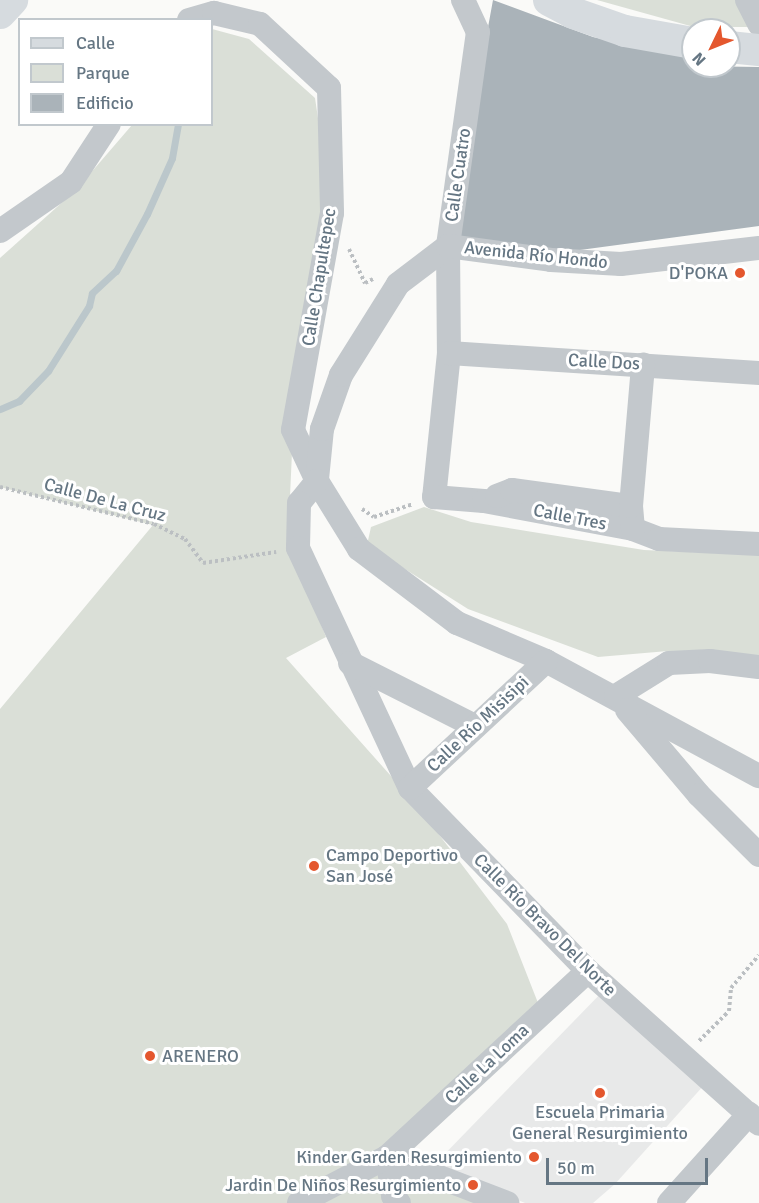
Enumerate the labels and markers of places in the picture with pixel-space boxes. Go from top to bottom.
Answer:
place label: D'POKA [669,262,728,284]
marker: D'POKA [733,266,747,280]
place label: Campo Deportivo San José [326,845,458,888]
marker: Campo Deportivo San José [307,859,321,873]
place label: ARENERO [162,1045,239,1067]
marker: ARENERO [143,1049,157,1063]
marker: Escuela Primaria General Resurgimiento [593,1086,607,1100]
place label: Escuela Primaria General Resurgimiento [512,1102,688,1144]
place label: Kinder Garden Resurgimiento [296,1146,522,1168]
marker: Kinder Garden Resurgimiento [527,1150,541,1164]
place label: Jardin De Niños Resurgimiento [225,1174,461,1196]
marker: Jardin De Niños Resurgimiento [466,1178,480,1192]

